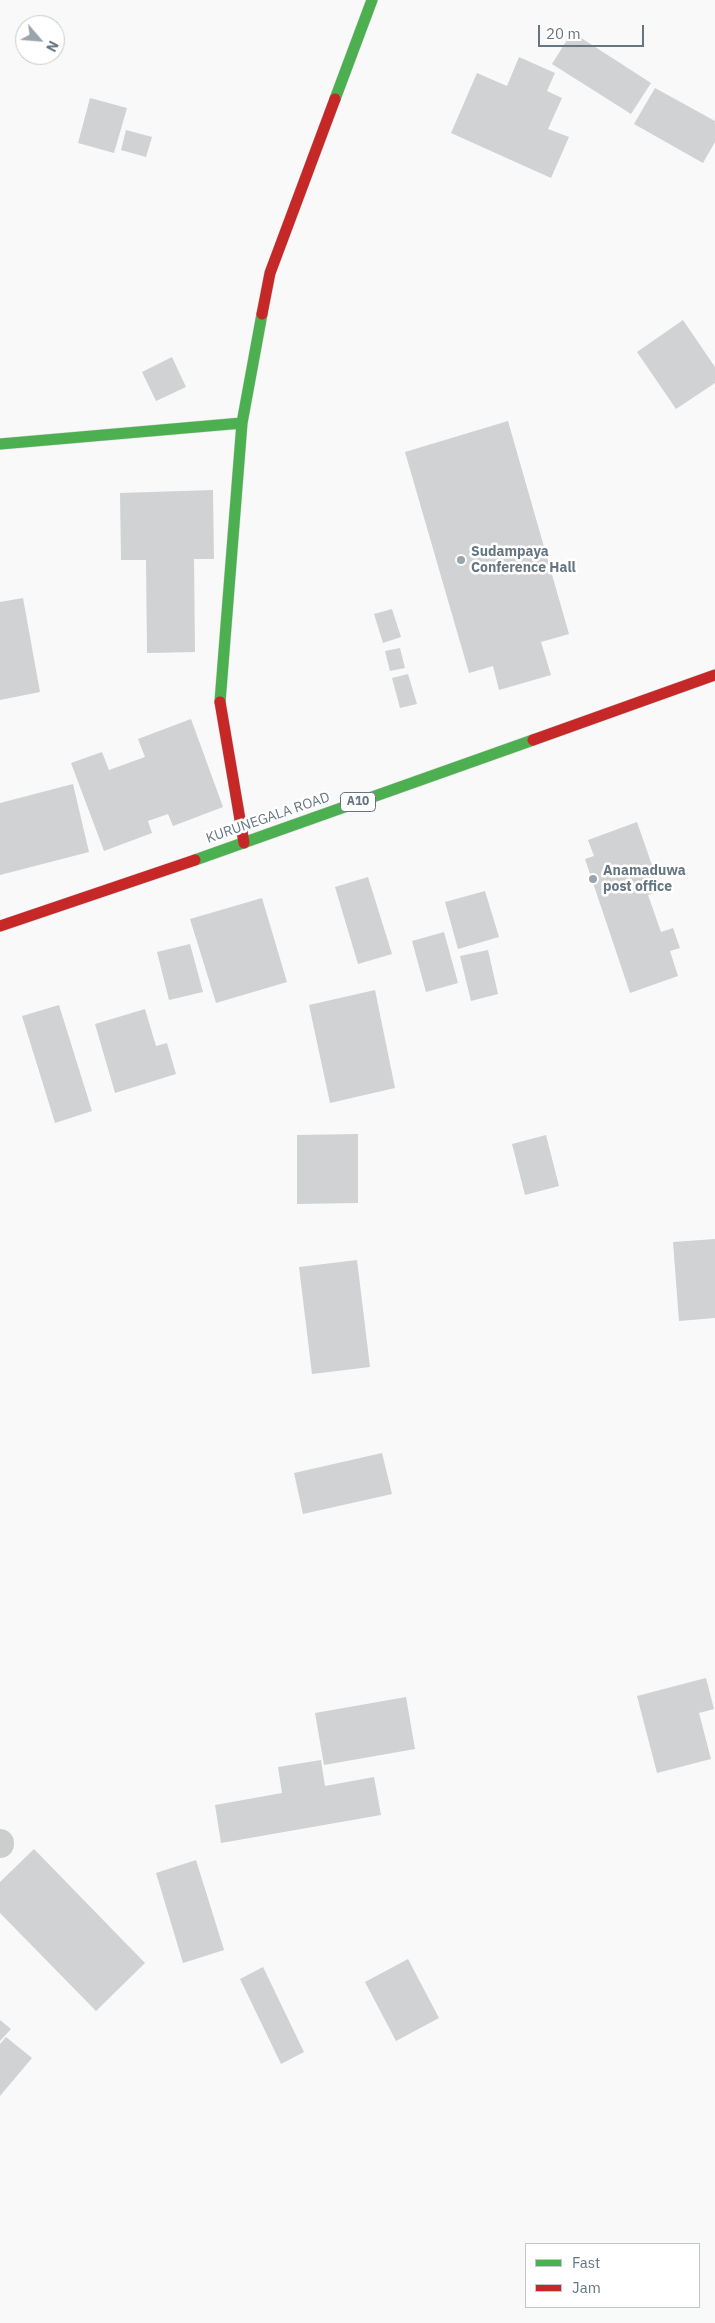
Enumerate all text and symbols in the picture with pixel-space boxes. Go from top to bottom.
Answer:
north arrow [15,15,65,65]
scale bar [540,15,646,47]
text: 20 m [546,24,581,43]
text: N [42,38,63,55]
place label: Sudampaya Conference Hall [471,544,576,576]
marker: Sudampaya Conference Hall [455,554,467,566]
street label: KURUNEGALA ROAD [204,789,332,847]
road number: A10 [340,792,376,812]
place label: Anamaduwa post office [603,863,686,896]
marker: Anamaduwa post office [587,873,599,885]
legend [525,2243,700,2308]
text: Fast [572,2253,600,2272]
text: Jam [572,2278,601,2297]

